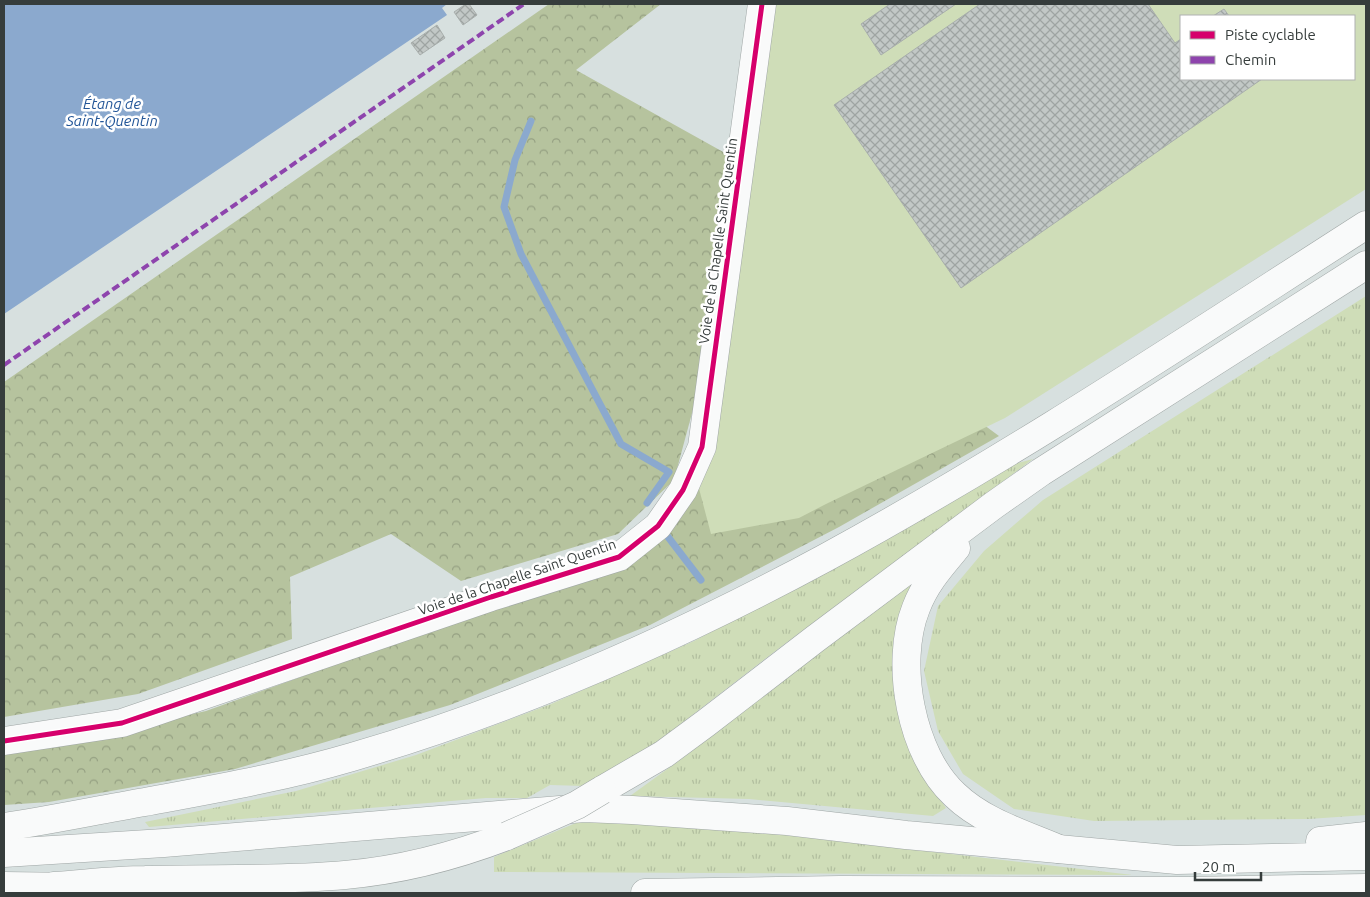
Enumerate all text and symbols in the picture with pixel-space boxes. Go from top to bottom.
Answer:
legend [1180,15,1355,80]
text: Piste cyclable [1225,26,1316,43]
text: Chemin [1225,51,1276,68]
water label: Étang de Saint-Quentin [65,95,158,130]
street label: Voie de la Chapelle Saint Quentin [696,137,740,345]
street label: Voie de la Chapelle Saint Quentin [416,536,618,618]
scale bar [1195,850,1261,882]
text: 20 m [1202,858,1235,875]

